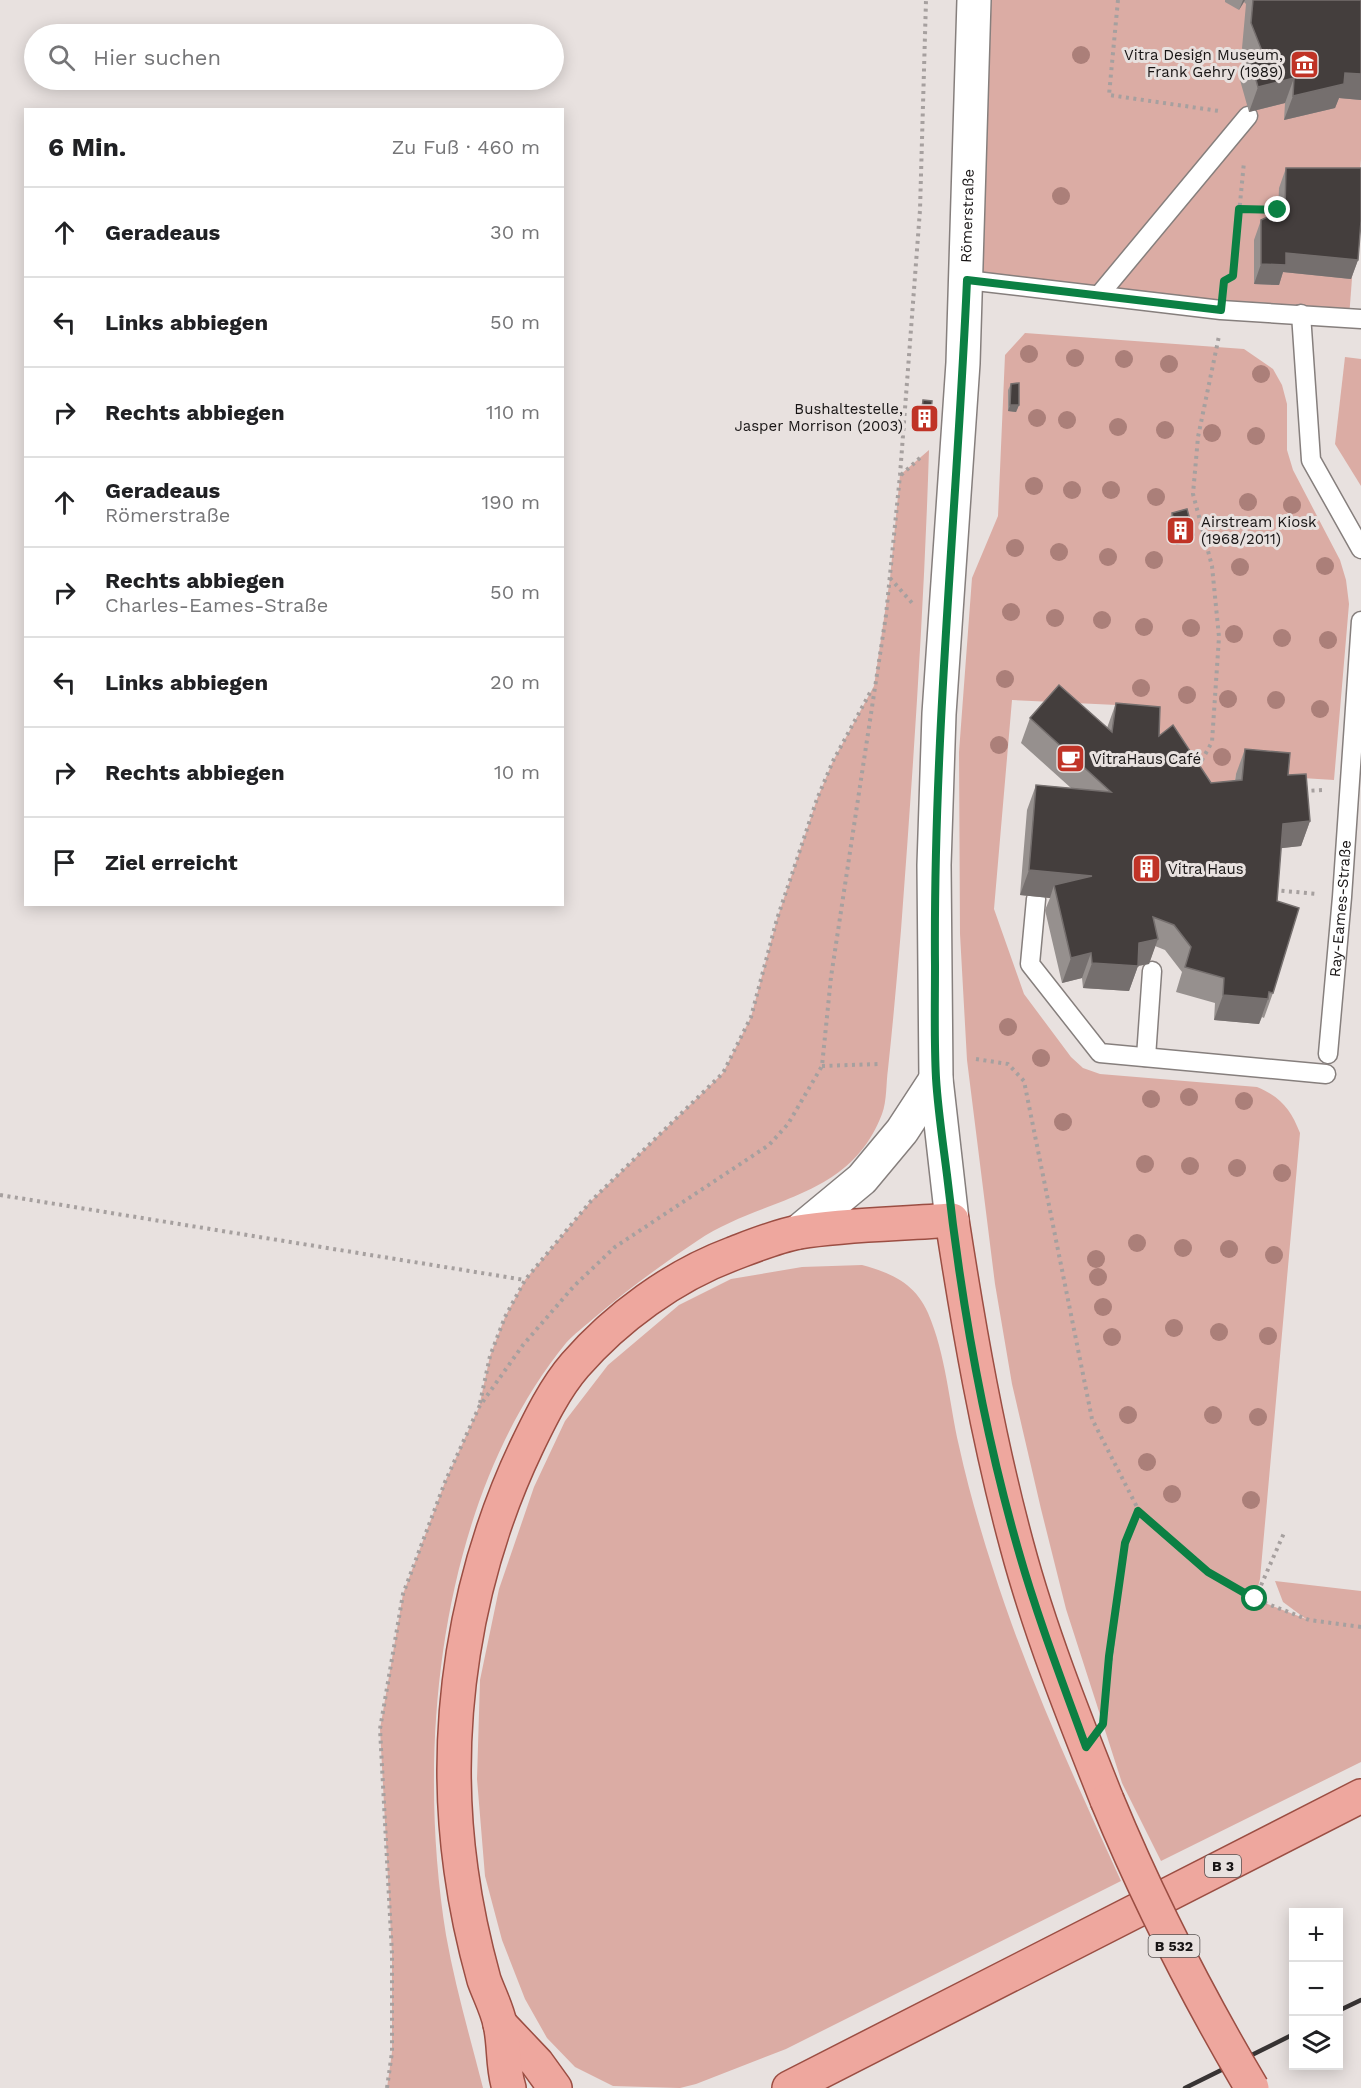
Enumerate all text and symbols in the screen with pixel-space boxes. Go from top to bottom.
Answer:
search box [24,24,564,90]
icon: search [45,41,78,74]
text: Hier suchen [93,45,221,70]
place label: Vitra Design Museum, Frank Gehry (1989) [1124,46,1283,81]
museum icon: Vitra Design Museum, Frank Gehry (1989) [1288,48,1320,80]
text: 6 Min. [48,132,126,162]
text: Zu Fuß · 460 m [392,135,540,159]
street label: Römerstraße [957,169,978,263]
route end [1264,196,1290,222]
icon: ahead [48,216,81,249]
text: Geradeaus [105,220,220,245]
text: 30 m [490,220,540,244]
icon: left [48,306,81,339]
text: Links abbiegen [105,310,268,335]
text: 50 m [490,310,540,334]
icon: right [48,396,81,429]
text: Rechts abbiegen [105,400,285,425]
text: 110 m [486,400,540,424]
place label: Bushaltestelle, Jasper Morrison (2003) [734,400,903,435]
building icon: Bushaltestelle, Jasper Morrison (2003) [908,402,940,434]
text: Geradeaus [105,478,220,503]
icon: ahead [48,486,81,519]
text: 190 m [482,490,540,514]
text: Römerstraße [105,503,230,527]
place label: Airstream Kiosk (1968/2011) [1201,513,1317,548]
building icon: Airstream Kiosk (1968/2011) [1164,515,1196,547]
text: Rechts abbiegen [105,568,285,593]
icon: right [48,576,81,609]
text: 50 m [490,580,540,604]
text: Charles-Eames-Straße [105,593,328,617]
icon: left [48,666,81,699]
text: Links abbiegen [105,670,268,695]
text: 20 m [490,670,540,694]
cafe icon: VitraHaus Café [1055,743,1087,775]
place label: VitraHaus Café [1092,750,1201,768]
icon: right [48,756,81,789]
text: Rechts abbiegen [105,760,285,785]
text: 10 m [494,760,540,784]
street label: Ray-Eames-Straße [1326,839,1355,978]
icon: arrive [48,846,81,879]
text: Ziel erreicht [105,850,238,875]
building icon: Vitra Haus [1131,853,1163,885]
place label: Vitra Haus [1168,860,1244,878]
route start [1241,1585,1267,1611]
road number: B 3 [1205,1855,1241,1877]
map controls [1289,1908,1343,2070]
button: + [1289,1908,1343,1962]
road number: B 532 [1148,1935,1200,1957]
button: − [1289,1962,1343,2016]
button: layers [1289,2016,1343,2070]

